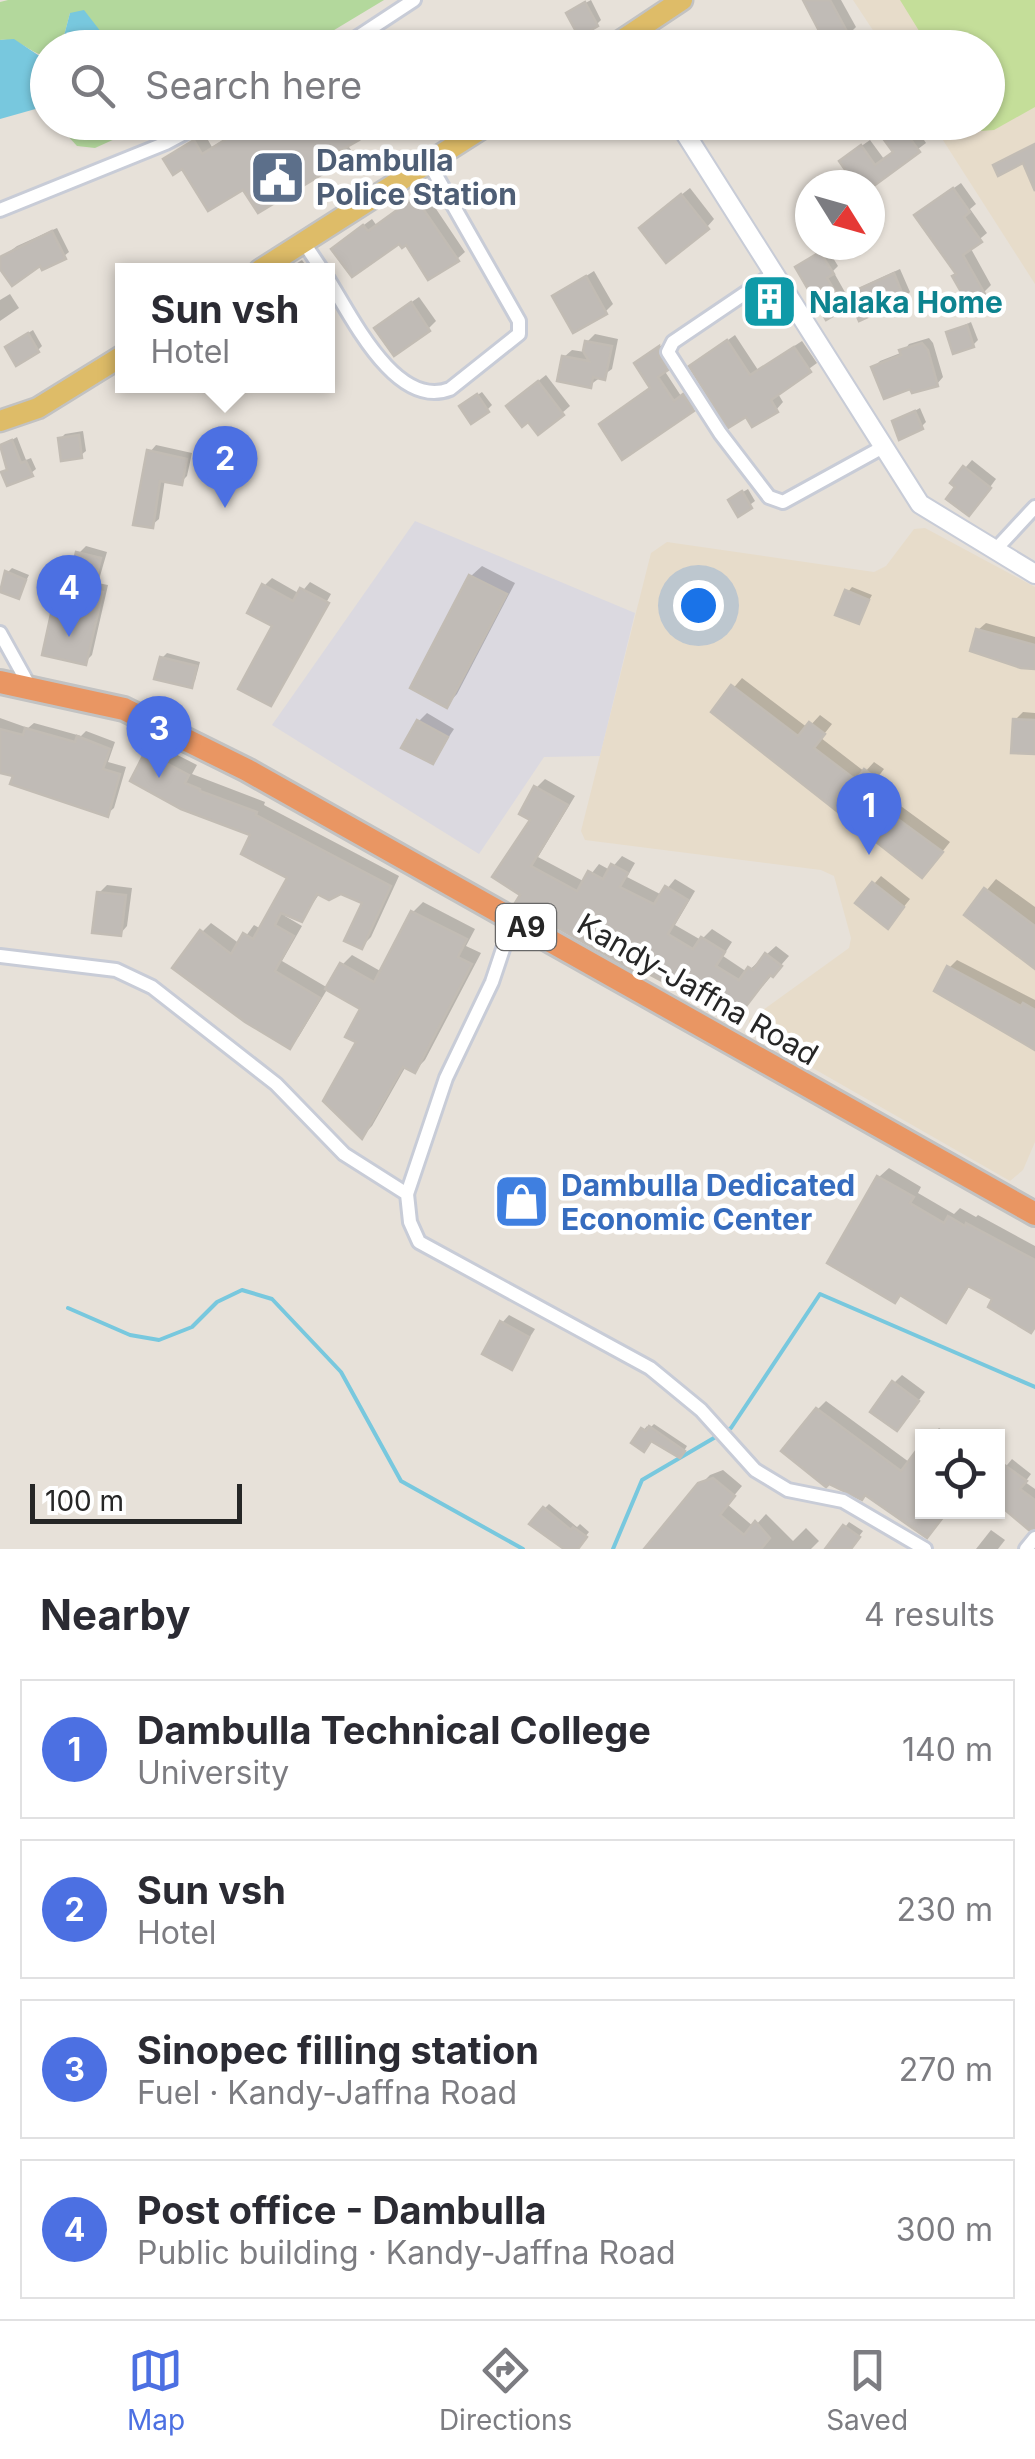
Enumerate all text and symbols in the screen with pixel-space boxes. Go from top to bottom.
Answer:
search box [30,30,1005,140]
icon: search [65,58,120,113]
text: Search here [145,62,362,108]
place label: Dambulla Police Station [316,142,517,212]
public building icon: Dambulla Police Station [247,147,307,207]
north arrow [795,170,885,260]
popup [115,263,335,393]
building icon: Nalaka Home [740,272,800,332]
place label: Nalaka Home [809,284,1003,320]
text: Sun vsh [151,286,299,332]
text: Hotel [151,332,230,371]
pin: 2 [192,426,258,508]
pin: 4 [36,554,102,637]
your location [673,580,724,631]
pin: 3 [126,696,192,778]
pin: 1 [836,772,902,855]
road number: A9 [496,904,556,950]
street label: Kandy-Jaffna Road [571,905,825,1073]
place label: Dambulla Dedicated Economic Center [561,1167,855,1237]
shop icon: Dambulla Dedicated Economic Center [492,1172,552,1232]
map controls [915,1429,1005,1519]
button: locate [915,1429,1005,1519]
scale bar [30,1479,242,1524]
text: 100 m [45,1484,124,1518]
text: Nearby [40,1589,191,1640]
text: 4 results [864,1595,995,1634]
text: Dambulla Technical College [137,1707,651,1753]
text: 1 [68,1730,81,1769]
text: 140 m [902,1730,993,1769]
text: University [137,1753,289,1792]
text: Sun vsh [137,1867,286,1913]
text: 2 [64,1890,85,1929]
text: 230 m [897,1890,993,1929]
text: Hotel [137,1913,217,1952]
text: Sinopec filling station [137,2027,539,2073]
text: 3 [64,2050,85,2089]
text: 270 m [899,2050,993,2089]
text: Fuel · Kandy-Jaffna Road [137,2073,517,2112]
text: Post office - Dambulla [137,2187,547,2233]
text: 4 [64,2210,85,2249]
text: 300 m [896,2210,993,2249]
text: Public building · Kandy-Jaffna Road [137,2233,676,2272]
tab: Map [127,2343,185,2437]
tab: Directions [439,2343,572,2437]
tab: Saved [826,2343,908,2437]

